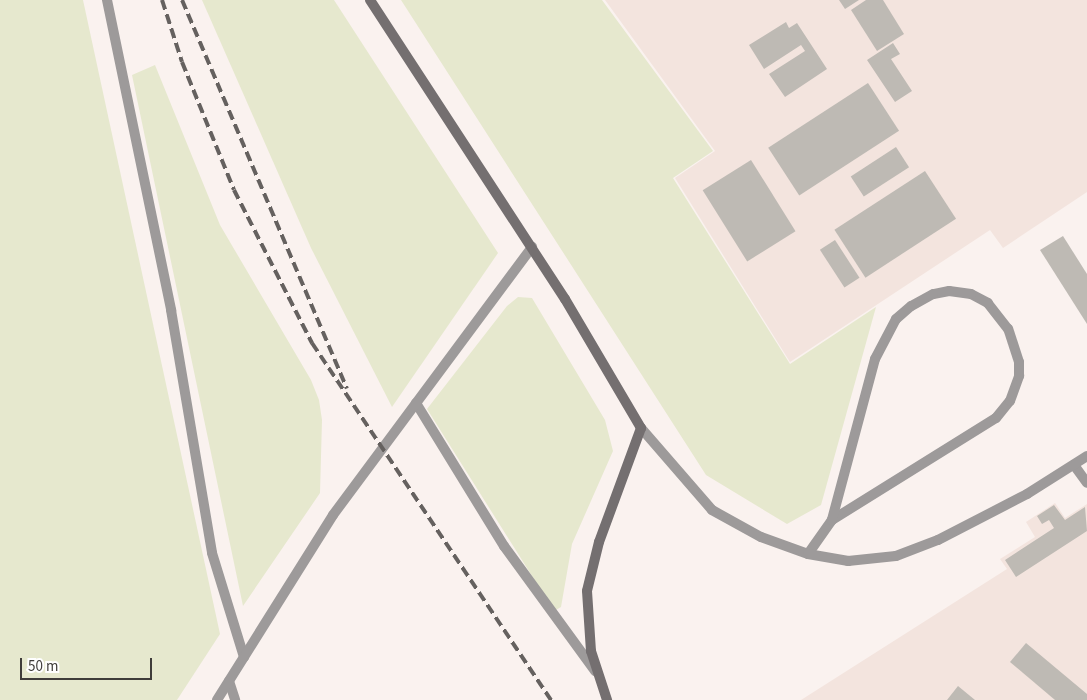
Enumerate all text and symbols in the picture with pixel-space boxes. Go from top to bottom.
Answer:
scale bar [22,648,155,680]
text: 50 m [28,656,58,677]

